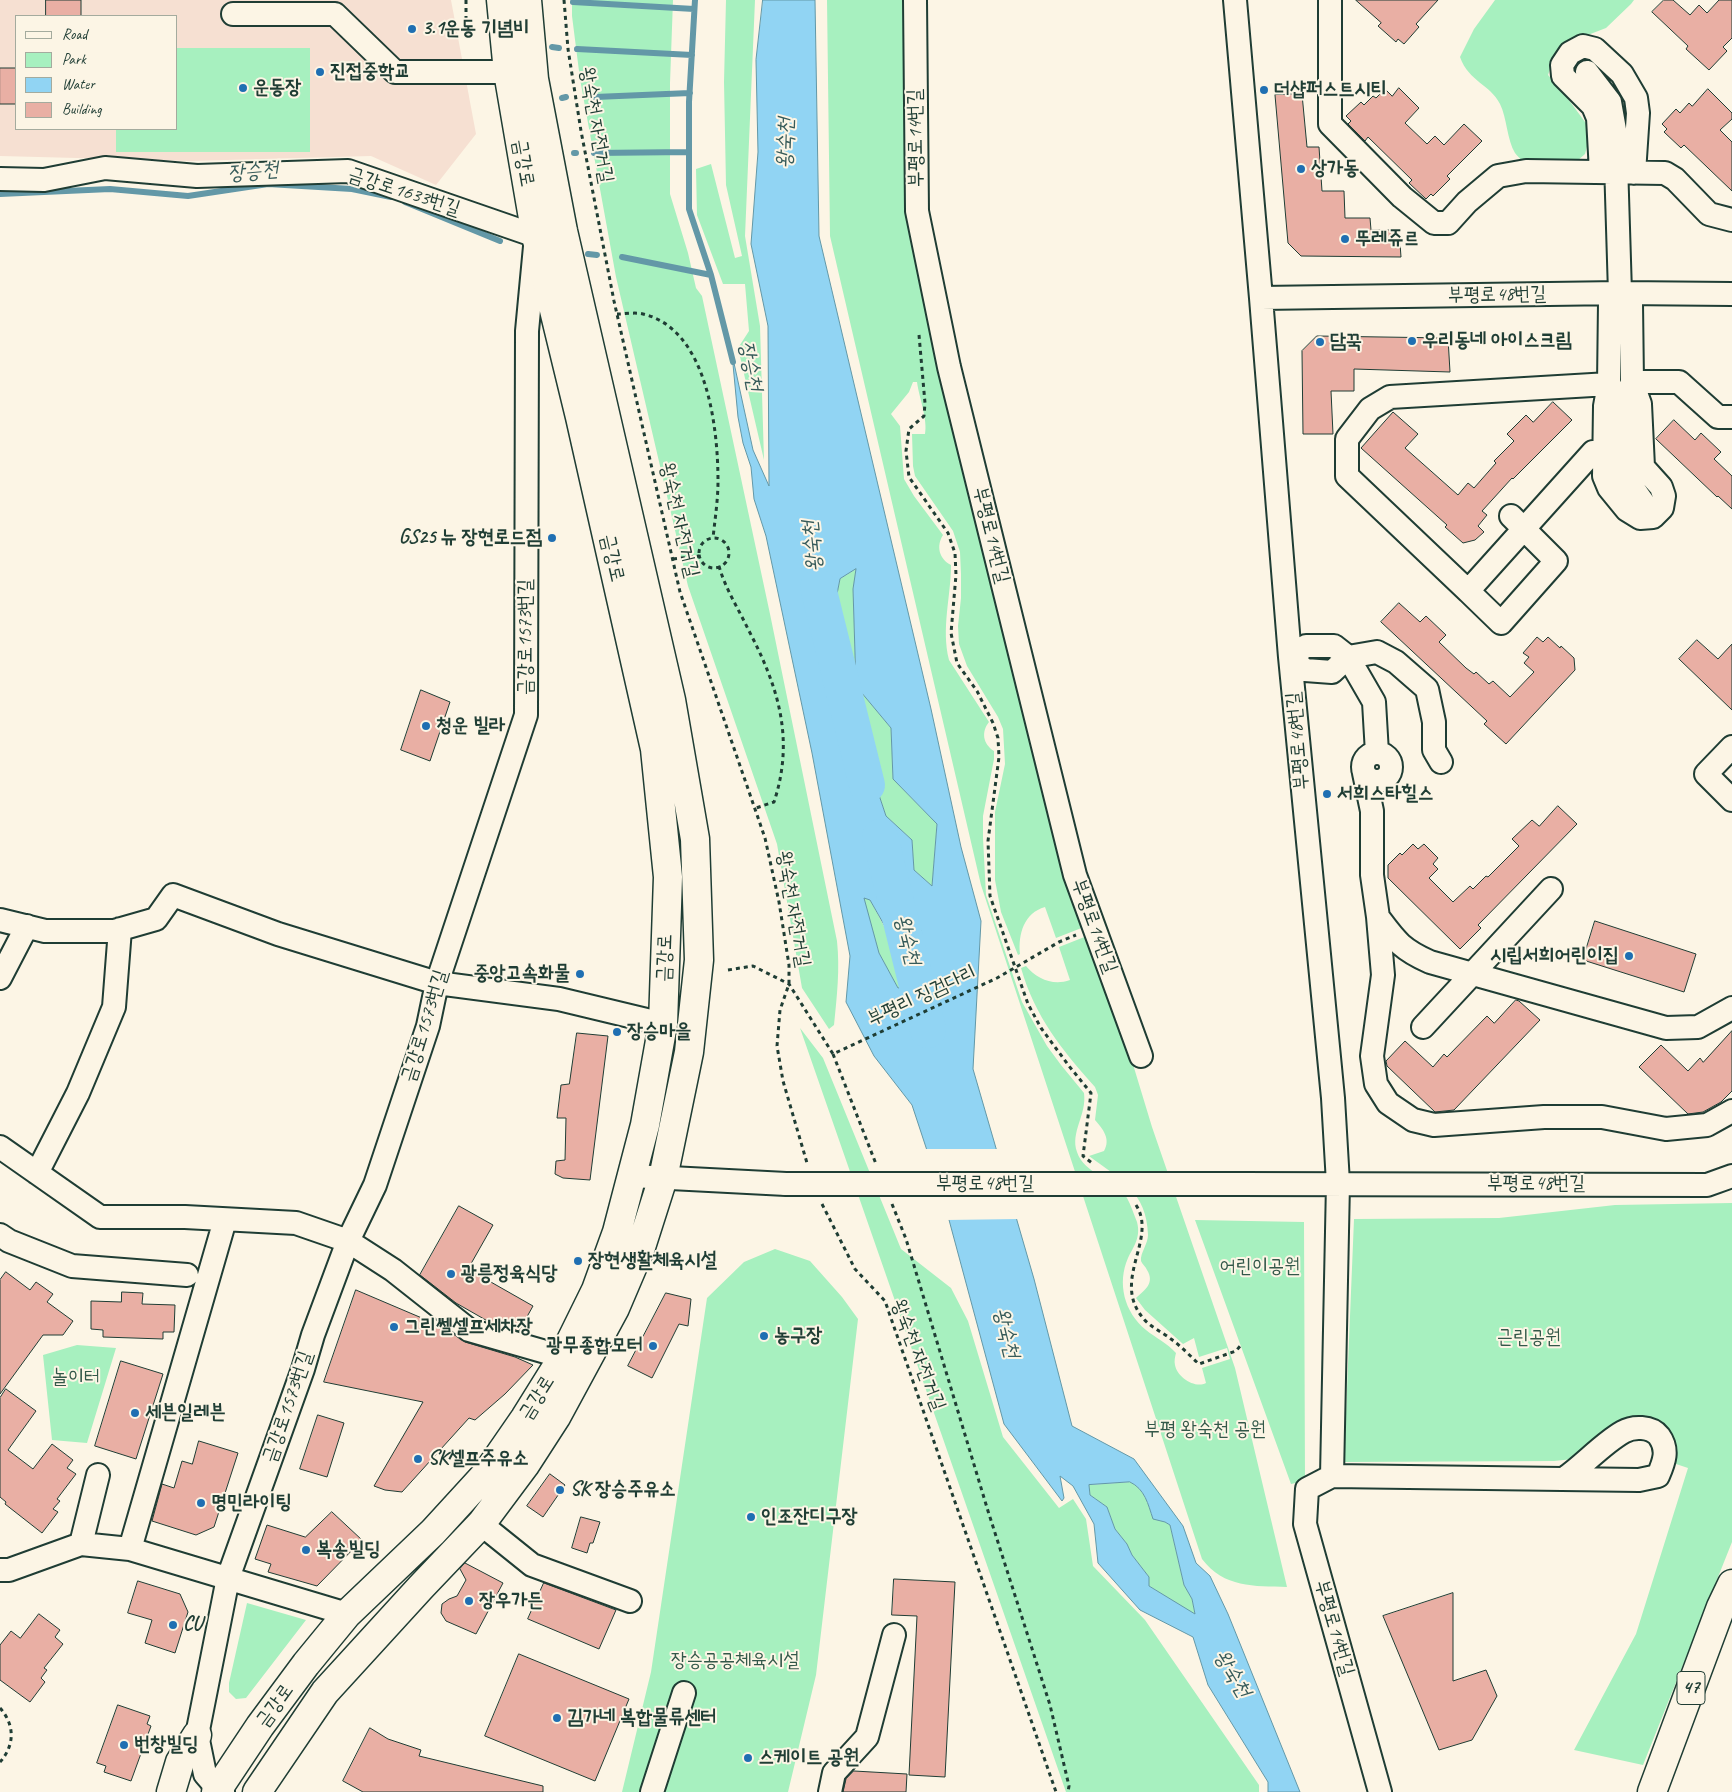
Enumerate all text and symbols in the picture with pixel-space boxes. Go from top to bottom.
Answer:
legend [15,15,178,130]
place label: 3.1운동 기념비 [422,17,529,41]
marker: 3.1운동 기념비 [406,23,418,35]
text: Road [62,25,87,44]
text: Park [62,50,86,69]
place label: 진접중학교 [330,60,410,84]
street label: 왕숙천 자전거길 [574,65,618,185]
marker: 진접중학교 [314,66,326,78]
text: Water [62,75,95,94]
place label: 운동장 [253,76,301,100]
place label: 더샵퍼스트시티 [1274,78,1387,102]
marker: 운동장 [237,82,249,94]
marker: 더샵퍼스트시티 [1258,84,1270,96]
street label: 부평로14번길 [903,89,929,187]
text: Building [62,100,101,119]
water label: 왕숙천 [773,117,799,169]
street label: 금강로 [507,137,539,189]
water label: 장승천 [227,157,279,187]
place label: 상가동 [1311,157,1359,181]
street label: 금강로1633번길 [345,163,463,221]
marker: 상가동 [1295,163,1307,175]
place label: 뚜레쥬르 [1355,227,1419,251]
marker: 뚜레쥬르 [1339,233,1351,245]
street label: 부평로48번길 [1448,282,1546,308]
place label: 우리동네 아이스크림 [1422,329,1572,353]
place label: 담꾹 [1330,330,1362,354]
marker: 우리동네 아이스크림 [1406,335,1418,347]
marker: 담꾹 [1314,336,1326,348]
water label: 장승천 [733,339,767,393]
street label: 왕숙천 자전거길 [654,460,704,580]
street label: 부평로14번길 [967,484,1015,586]
water label: 왕숙천 [798,519,828,573]
place label: GS25 뉴 장현로드점 [399,526,542,550]
marker: GS25 뉴 장현로드점 [546,532,558,544]
street label: 금강로 [595,532,629,584]
street label: 금강로1573번길 [514,579,538,695]
street label: 부평로48번길 [1282,691,1314,791]
place label: 청운 빌라 [436,714,505,738]
marker: 청운 빌라 [420,720,432,732]
place label: 서희스타힐스 [1337,782,1434,806]
marker: 서희스타힐스 [1321,788,1333,800]
street label: 왕숙천 자전거길 [771,849,815,969]
street label: 부평로14번길 [1066,876,1122,976]
water label: 왕숙천 [889,912,925,968]
street label: 금강로 [652,933,678,983]
place label: 시립서희어린이집 [1490,944,1619,968]
marker: 시립서희어린이집 [1623,950,1635,962]
street label: 부평리 징검다리 [864,960,980,1032]
place label: 중앙고속화물 [473,962,570,986]
street label: 금강로1573번길 [396,967,454,1085]
marker: 중앙고속화물 [574,968,586,980]
place label: 장승마을 [627,1020,691,1044]
marker: 장승마을 [611,1026,623,1038]
street label: 부평로48번길 [936,1172,1034,1196]
street label: 부평로48번길 [1487,1172,1585,1196]
place label: 장현생활체육시설 [588,1249,717,1273]
marker: 장현생활체육시설 [572,1255,584,1267]
park label: 어린이공원 [1220,1255,1300,1279]
place label: 광릉정육식당 [461,1262,558,1286]
marker: 광릉정육식당 [445,1268,457,1280]
street label: 왕숙천 자전거길 [886,1296,950,1414]
water label: 왕숙천 [988,1305,1024,1361]
place label: 그린쎌셀프세차장 [404,1315,533,1339]
marker: 그린쎌셀프세차장 [388,1321,400,1333]
place label: 농구장 [774,1324,822,1348]
park label: 근린공원 [1497,1326,1561,1350]
marker: 농구장 [758,1330,770,1342]
place label: 광무종합모터 [546,1334,643,1358]
marker: 광무종합모터 [647,1340,659,1352]
street label: 금강로1573번길 [258,1348,318,1466]
park label: 놀이터 [52,1366,100,1390]
street label: 금강로 [514,1371,560,1425]
place label: 세븐일레븐 [145,1401,225,1425]
marker: 세븐일레븐 [129,1407,141,1419]
park label: 부평 왕숙천 공원 [1144,1418,1266,1442]
place label: SK셀프주유소 [428,1447,529,1471]
marker: SK셀프주유소 [412,1453,424,1465]
place label: SK 장승주유소 [570,1478,675,1502]
marker: SK 장승주유소 [554,1484,566,1496]
place label: 명민라이팅 [211,1491,291,1515]
marker: 명민라이팅 [195,1497,207,1509]
place label: 인조잔디구장 [761,1505,858,1529]
marker: 인조잔디구장 [745,1511,757,1523]
place label: 복송빌딩 [316,1538,380,1562]
marker: 복송빌딩 [300,1544,312,1556]
street label: 부평로14번길 [1309,1577,1359,1679]
place label: 장우가든 [479,1589,543,1613]
marker: 장우가든 [463,1595,475,1607]
place label: CU [183,1613,202,1637]
marker: CU [167,1619,179,1631]
water label: 왕숙천 [1208,1646,1256,1702]
park label: 장승공공체육시설 [671,1649,799,1673]
road number: 47 [1677,1672,1705,1705]
street label: 금강로 [251,1679,299,1733]
place label: 김가네 복합물류센터 [567,1706,717,1730]
marker: 김가네 복합물류센터 [551,1712,563,1724]
place label: 번창빌딩 [134,1733,198,1757]
marker: 번창빌딩 [118,1739,130,1751]
place label: 스케이트 공원 [758,1746,859,1770]
marker: 스케이트 공원 [742,1752,754,1764]

